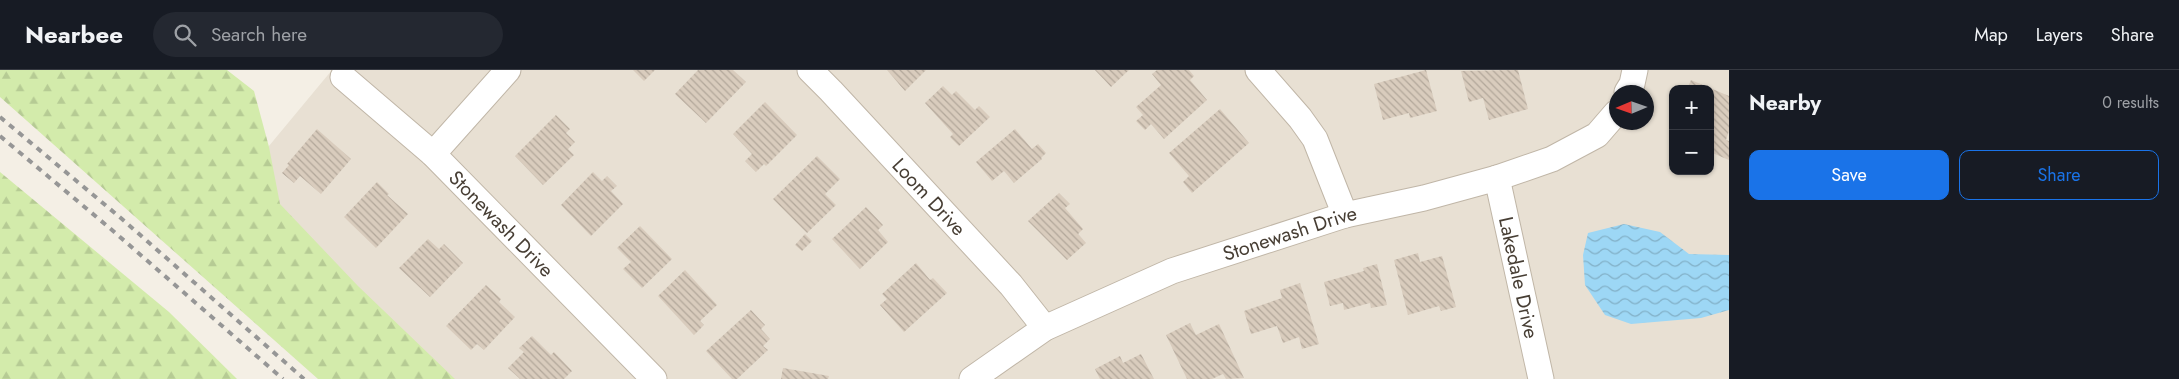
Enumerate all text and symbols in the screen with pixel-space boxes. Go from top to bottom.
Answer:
search box [153,12,503,57]
text: Nearbee [25,17,123,52]
icon: search [171,21,199,49]
text: Search here [211,21,307,48]
text: Map [1974,22,2008,48]
text: Layers [2036,22,2083,48]
text: Share [2111,22,2154,48]
north arrow [1609,85,1654,130]
map controls [1669,85,1714,175]
button: + [1669,85,1714,130]
text: Nearby [1749,88,1821,118]
text: 0 results [2102,91,2159,114]
button: − [1669,130,1714,175]
button: Save [1749,150,1949,200]
button: Share [1959,150,2159,200]
street label: Loom Drive [885,152,972,243]
street label: Stonewash Drive [442,164,560,284]
street label: Stonewash Drive [1219,199,1360,269]
street label: Lakedale Drive [1491,214,1546,341]

